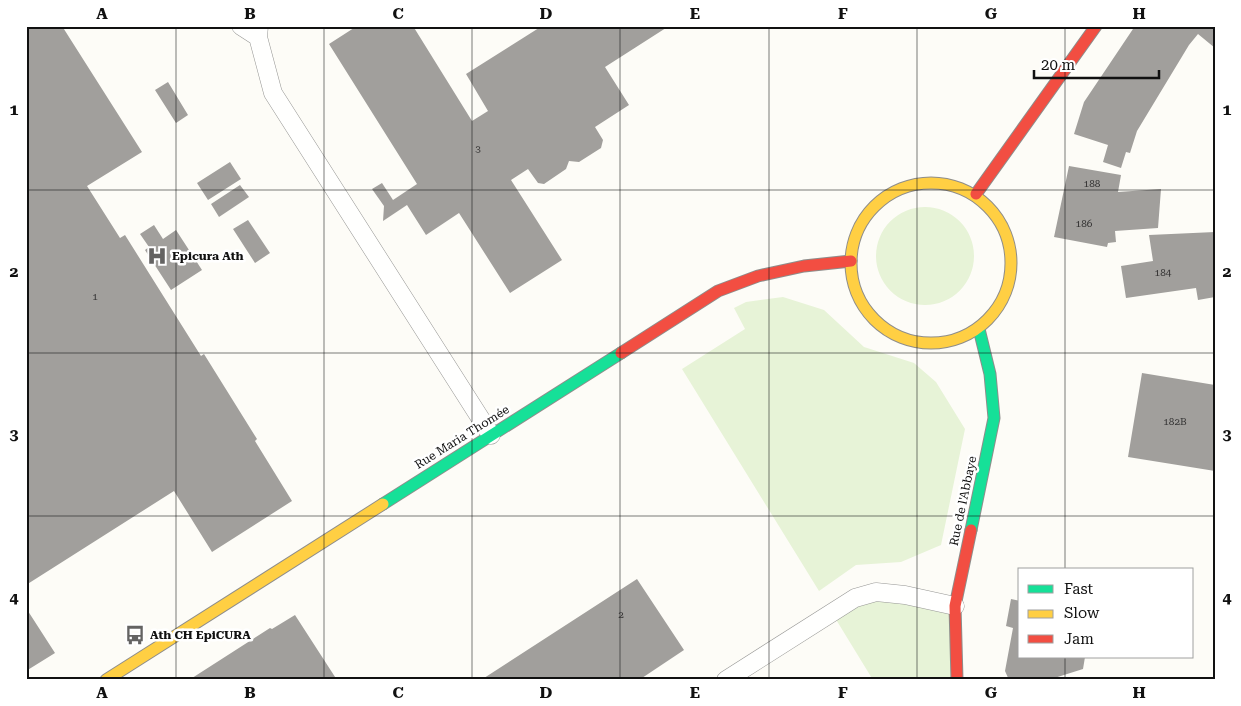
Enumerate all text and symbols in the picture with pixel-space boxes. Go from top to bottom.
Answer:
text: A [96,4,108,23]
text: B [244,4,256,23]
text: C [392,4,404,23]
text: D [540,4,553,23]
text: E [690,4,700,23]
text: F [838,4,848,23]
text: G [985,4,998,23]
text: H [1132,4,1146,23]
scale bar [1034,48,1158,80]
text: 20 m [1041,56,1076,74]
text: 1 [10,100,19,119]
text: 1 [1223,100,1232,119]
house number: 3 [475,143,481,154]
house number: 188 [1084,178,1101,189]
house number: 186 [1076,218,1093,229]
hospital icon: Epicura Ath [146,245,168,267]
place label: Epicura Ath [172,249,244,263]
text: 2 [10,262,19,281]
text: 2 [1223,262,1232,281]
house number: 184 [1155,267,1172,278]
house number: 1 [92,291,98,302]
street label: Rue Maria Thomée [412,402,512,472]
house number: 182B [1163,416,1187,427]
text: 3 [10,425,19,444]
text: 3 [1223,425,1232,444]
street label: Rue de l'Abbaye [947,454,979,547]
legend [1018,568,1194,658]
text: Fast [1064,580,1094,598]
text: 4 [10,588,19,607]
text: 4 [1223,588,1232,607]
text: Slow [1064,604,1100,622]
house number: 2 [618,609,624,620]
bus stop icon: Ath CH EpiCURA [124,624,146,646]
place label: Ath CH EpiCURA [150,628,251,642]
text: Jam [1064,630,1094,648]
text: A [96,683,108,702]
text: B [244,683,256,702]
text: C [392,683,404,702]
text: D [540,683,553,702]
text: E [690,683,700,702]
text: F [838,683,848,702]
text: G [985,683,998,702]
text: H [1132,683,1146,702]

